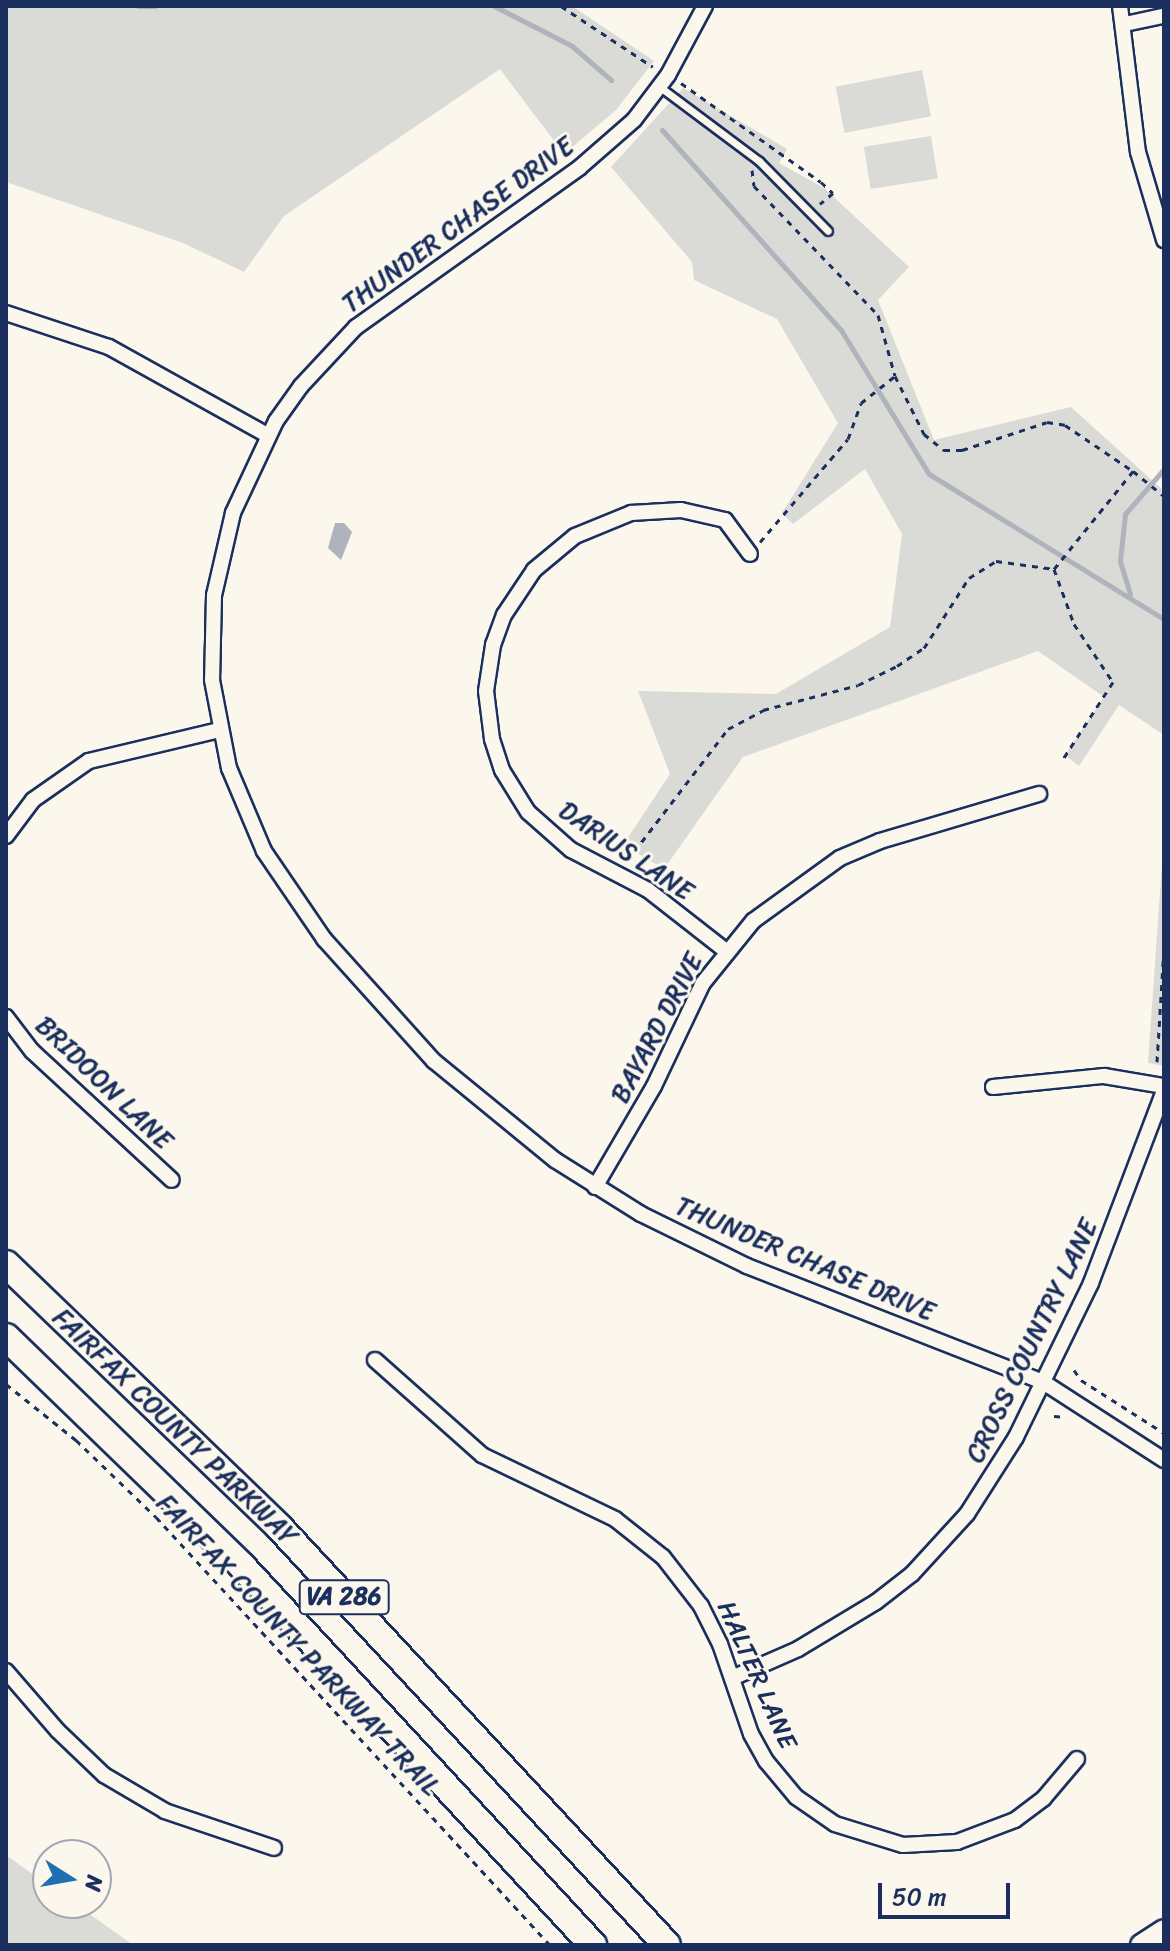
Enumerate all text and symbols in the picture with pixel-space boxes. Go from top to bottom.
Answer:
street label: THUNDER CHASE DRIVE [336,130,580,320]
street label: DARIUS LANE [553,795,699,907]
street label: BAYARD DRIVE [603,946,711,1110]
street label: BRIDOON LANE [29,1010,179,1156]
street label: THUNDER CHASE DRIVE [670,1190,940,1328]
street label: CROSS COUNTRY LANE [960,1215,1104,1467]
street label: FAIRFAX COUNTY PARKWAY [48,1304,302,1550]
street label: FAIRFAX COUNTY PARKWAY TRAIL [152,1490,444,1800]
road number: VA 286 [298,1577,390,1617]
street label: HALTER LANE [710,1596,804,1754]
north arrow [32,1839,112,1919]
scale bar [882,1867,1014,1917]
text: N [73,1872,115,1894]
text: 50 m [892,1876,947,1918]

